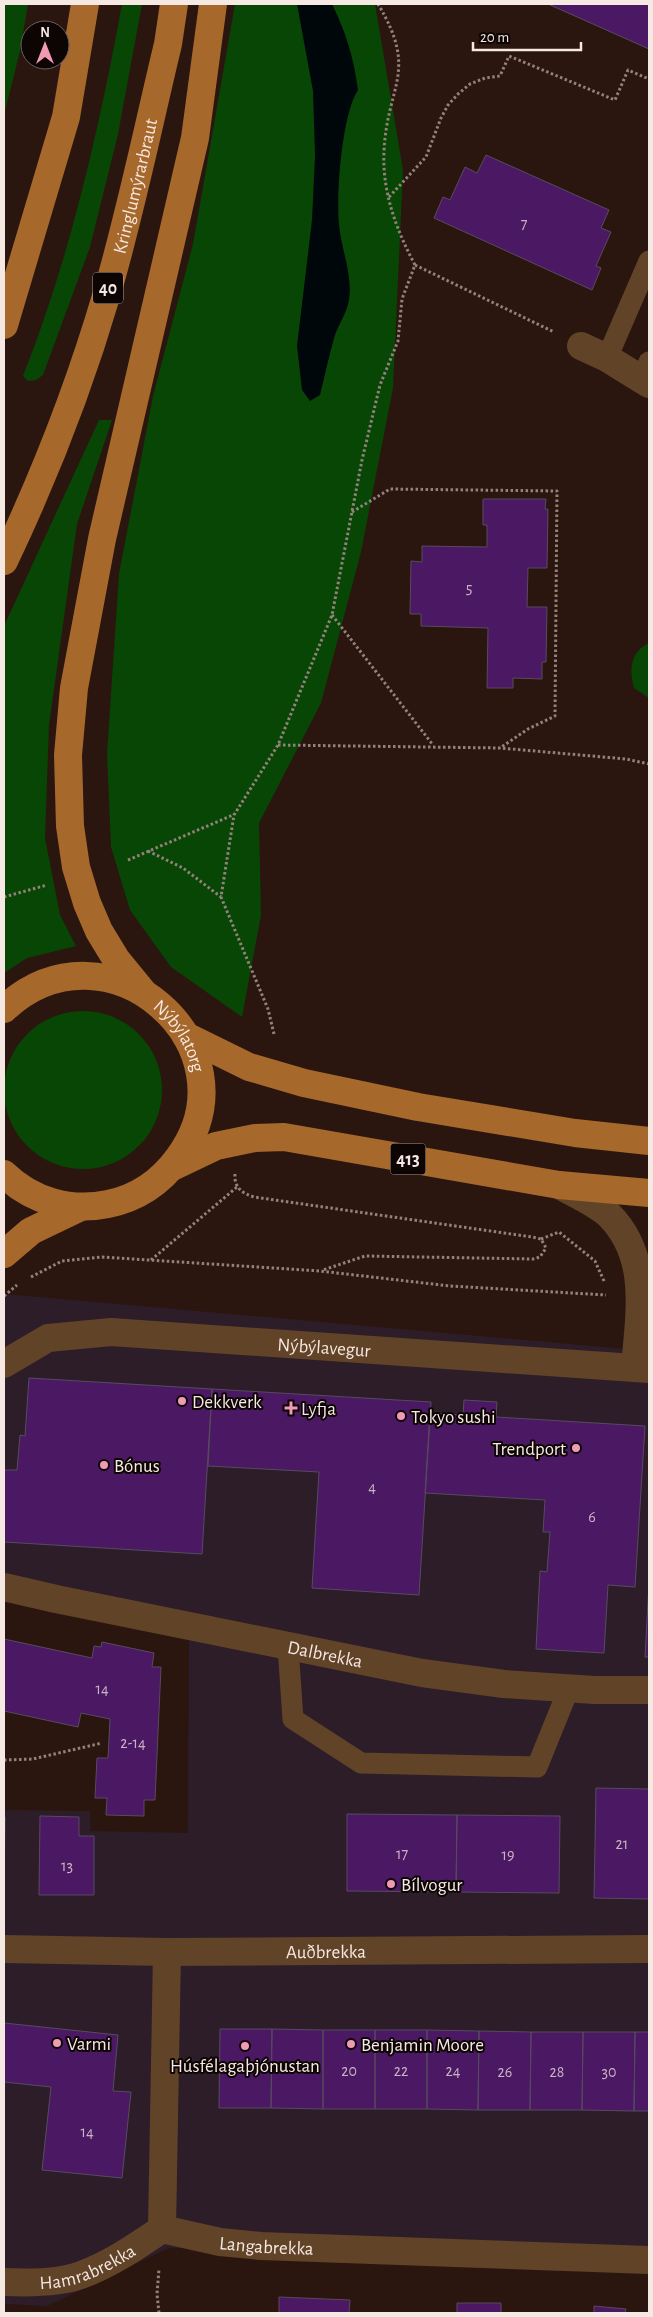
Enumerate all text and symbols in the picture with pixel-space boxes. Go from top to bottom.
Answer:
north arrow [20,20,70,70]
scale bar [473,20,580,52]
text: N [40,26,50,40]
text: 20 m [480,30,509,45]
street label: Kringlumýrarbraut [110,117,161,256]
house number: 7 [521,216,528,232]
road number: 40 [93,272,123,304]
house number: 5 [466,580,472,596]
street label: Nýbýlatorg [150,997,208,1075]
road number: 413 [390,1144,426,1174]
street label: Nýbýlavegur [277,1335,371,1361]
place label: Dekkverk [192,1393,262,1412]
marker: Dekkverk [176,1395,188,1407]
place label: Lyfja [301,1400,336,1419]
marker: Lyfja [285,1402,297,1414]
place label: Tokyo sushi [411,1408,496,1427]
marker: Tokyo sushi [395,1410,407,1422]
place label: Trendport [492,1440,566,1459]
marker: Trendport [570,1442,582,1454]
place label: Bónus [114,1457,160,1476]
marker: Bónus [98,1459,110,1471]
house number: 4 [368,1479,376,1495]
house number: 6 [588,1509,596,1525]
street label: Dalbrekka [286,1638,364,1672]
house number: 14 [95,1681,109,1697]
house number: 2-14 [120,1735,146,1751]
house number: 21 [616,1836,628,1852]
house number: 17 [396,1846,408,1862]
house number: 19 [501,1847,515,1863]
house number: 13 [61,1858,73,1874]
place label: Bílvogur [401,1876,462,1895]
marker: Bílvogur [385,1878,397,1890]
street label: Auðbrekka [286,1943,366,1962]
place label: Varmi [67,2035,111,2054]
place label: Benjamin Moore [361,2036,484,2055]
marker: Varmi [51,2037,63,2049]
marker: Benjamin Moore [345,2038,357,2050]
marker: Húsfélagaþjónustan [239,2040,251,2052]
place label: Húsfélagaþjónustan [170,2057,320,2076]
house number: 20 [341,2063,357,2079]
house number: 22 [394,2063,408,2079]
house number: 24 [446,2063,461,2079]
house number: 26 [498,2064,512,2080]
house number: 28 [550,2064,564,2080]
house number: 30 [601,2064,617,2080]
house number: 14 [80,2124,94,2140]
street label: Langabrekka [218,2234,314,2259]
street label: Hamrabrekka [39,2241,139,2293]

